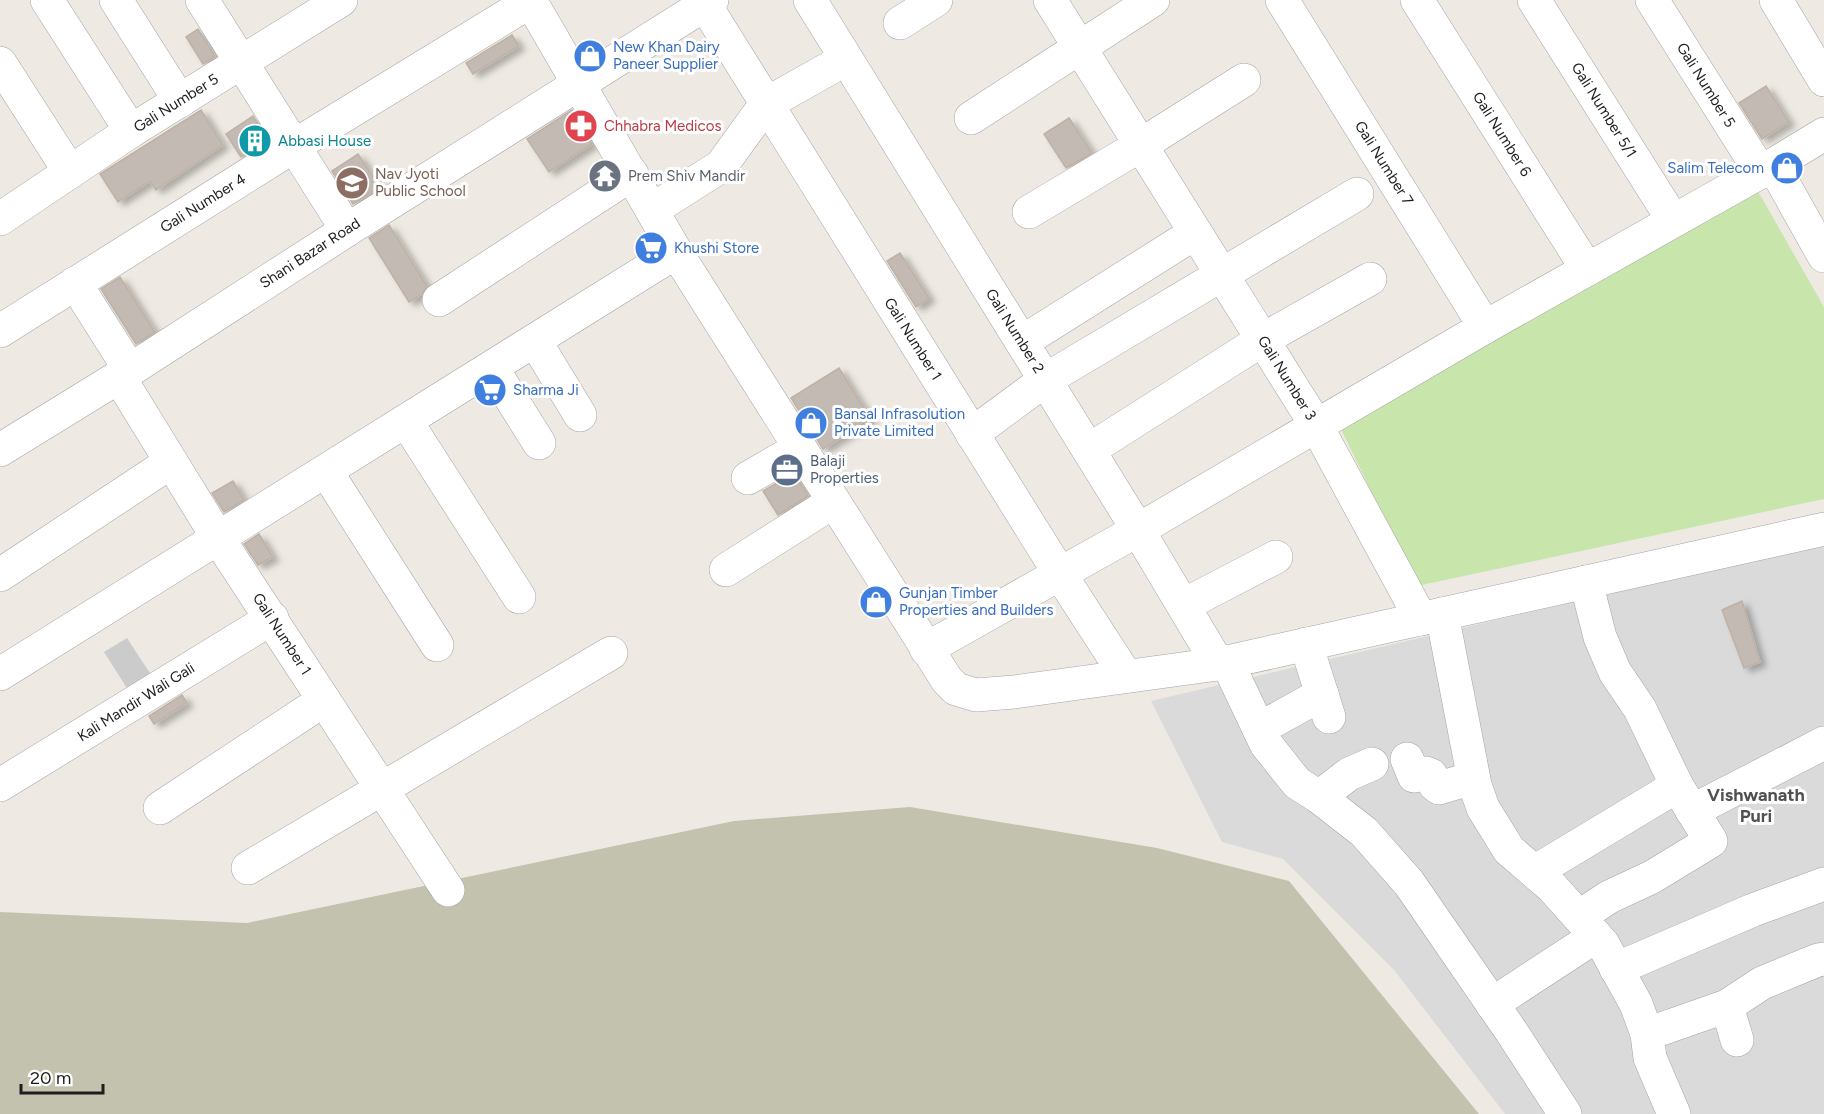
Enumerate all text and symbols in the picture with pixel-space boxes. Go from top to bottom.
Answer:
shop icon: New Khan Dairy Paneer Supplier [572,38,608,74]
place label: New Khan Dairy Paneer Supplier [613,38,720,73]
street label: Gali Number 5 [1673,39,1739,131]
street label: Gali Number 5/1 [1568,59,1640,161]
street label: Gali Number 5 [130,70,222,136]
street label: Gali Number 6 [1469,88,1535,180]
pharmacy icon: Chhabra Medicos [563,108,599,144]
place label: Chhabra Medicos [604,117,721,135]
street label: Gali Number 7 [1351,117,1417,209]
building icon: Abbasi House [237,123,273,159]
place label: Abbasi House [278,132,371,150]
shop icon: Salim Telecom [1769,150,1805,186]
temple icon: Prem Shiv Mandir [587,158,623,194]
place label: Salim Telecom [1667,159,1764,177]
school or university icon: Nav Jyoti Public School [334,165,370,201]
place label: Nav Jyoti Public School [375,165,466,200]
place label: Prem Shiv Mandir [628,167,745,185]
street label: Gali Number 4 [157,170,249,236]
street label: Shani Bazar Road [256,214,364,292]
supermarket icon: Khushi Store [633,230,669,266]
place label: Khushi Store [674,239,759,257]
street label: Gali Number 2 [982,285,1048,377]
street label: Gali Number 1 [880,294,946,384]
street label: Gali Number 3 [1254,332,1320,424]
supermarket icon: Sharma Ji [472,372,508,408]
place label: Sharma Ji [513,381,579,399]
shop icon: Bansal Infrasolution Private Limited [793,405,829,441]
place label: Bansal Infrasolution Private Limited [834,405,965,440]
office icon: Balaji Properties [769,452,805,488]
place label: Balaji Properties [810,452,879,487]
shop icon: Gunjan Timber Properties and Builders [858,584,894,620]
place label: Gunjan Timber Properties and Builders [899,584,1053,619]
street label: Gali Number 1 [249,590,315,678]
street label: Kali Mandir Wali Gali [74,659,198,745]
district label: Vishwanath Puri [1707,784,1805,827]
scale bar [21,1057,104,1095]
text: 20 m [30,1067,71,1089]

